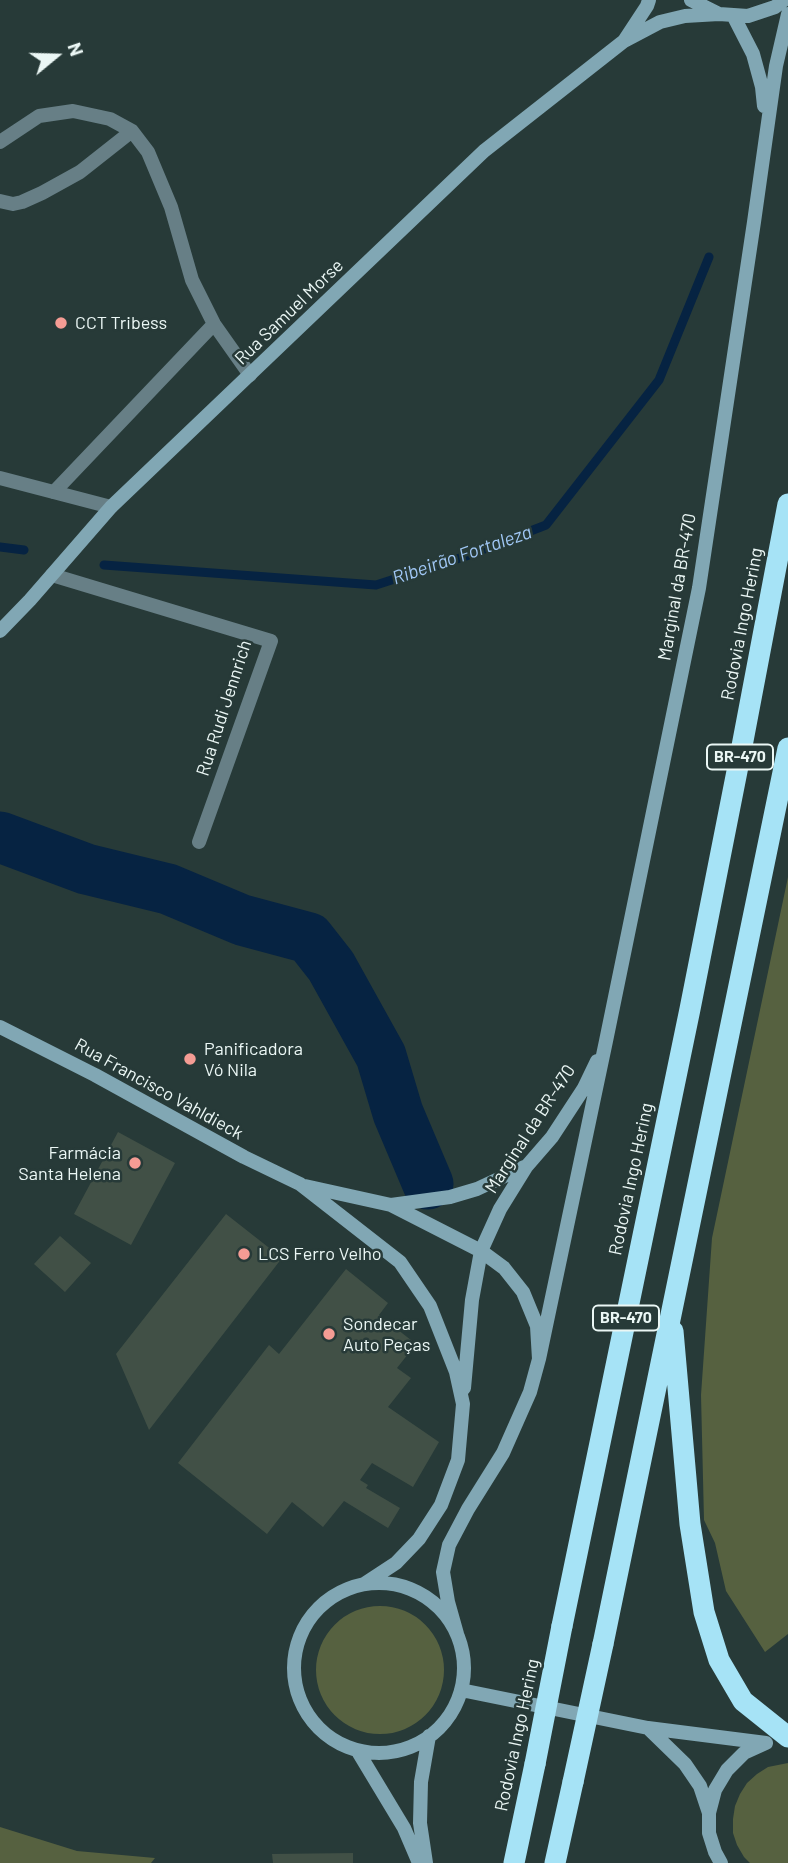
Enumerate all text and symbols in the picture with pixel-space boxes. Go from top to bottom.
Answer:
north arrow [21,21,91,91]
text: N [63,39,89,59]
street label: Rua Samuel Morse [230,255,348,369]
place label: CCT Tribess [75,312,167,334]
marker: CCT Tribess [53,315,69,331]
street label: Marginal da BR-470 [653,512,701,662]
water label: Ribeirão Fortaleza [389,520,535,590]
street label: Rodovia Ingo Hering [717,546,767,702]
street label: Rua Rudi Jennrich [192,637,256,779]
road number: BR-470 [707,744,773,770]
street label: Rua Francisco Vahldieck [71,1034,247,1144]
place label: Panificadora Vó Nila [204,1038,303,1080]
marker: Panificadora Vó Nila [182,1051,198,1067]
street label: Marginal da BR-470 [480,1061,580,1197]
street label: Rodovia Ingo Hering [604,1101,658,1257]
place label: Farmácia Santa Helena [18,1142,121,1184]
marker: Farmácia Santa Helena [127,1155,143,1171]
place label: LCS Ferro Velho [258,1243,382,1265]
marker: LCS Ferro Velho [236,1246,252,1262]
road number: BR-470 [593,1306,659,1330]
place label: Sondecar Auto Peças [343,1313,430,1356]
marker: Sondecar Auto Peças [321,1326,337,1342]
street label: Rodovia Ingo Hering [490,1657,544,1813]

